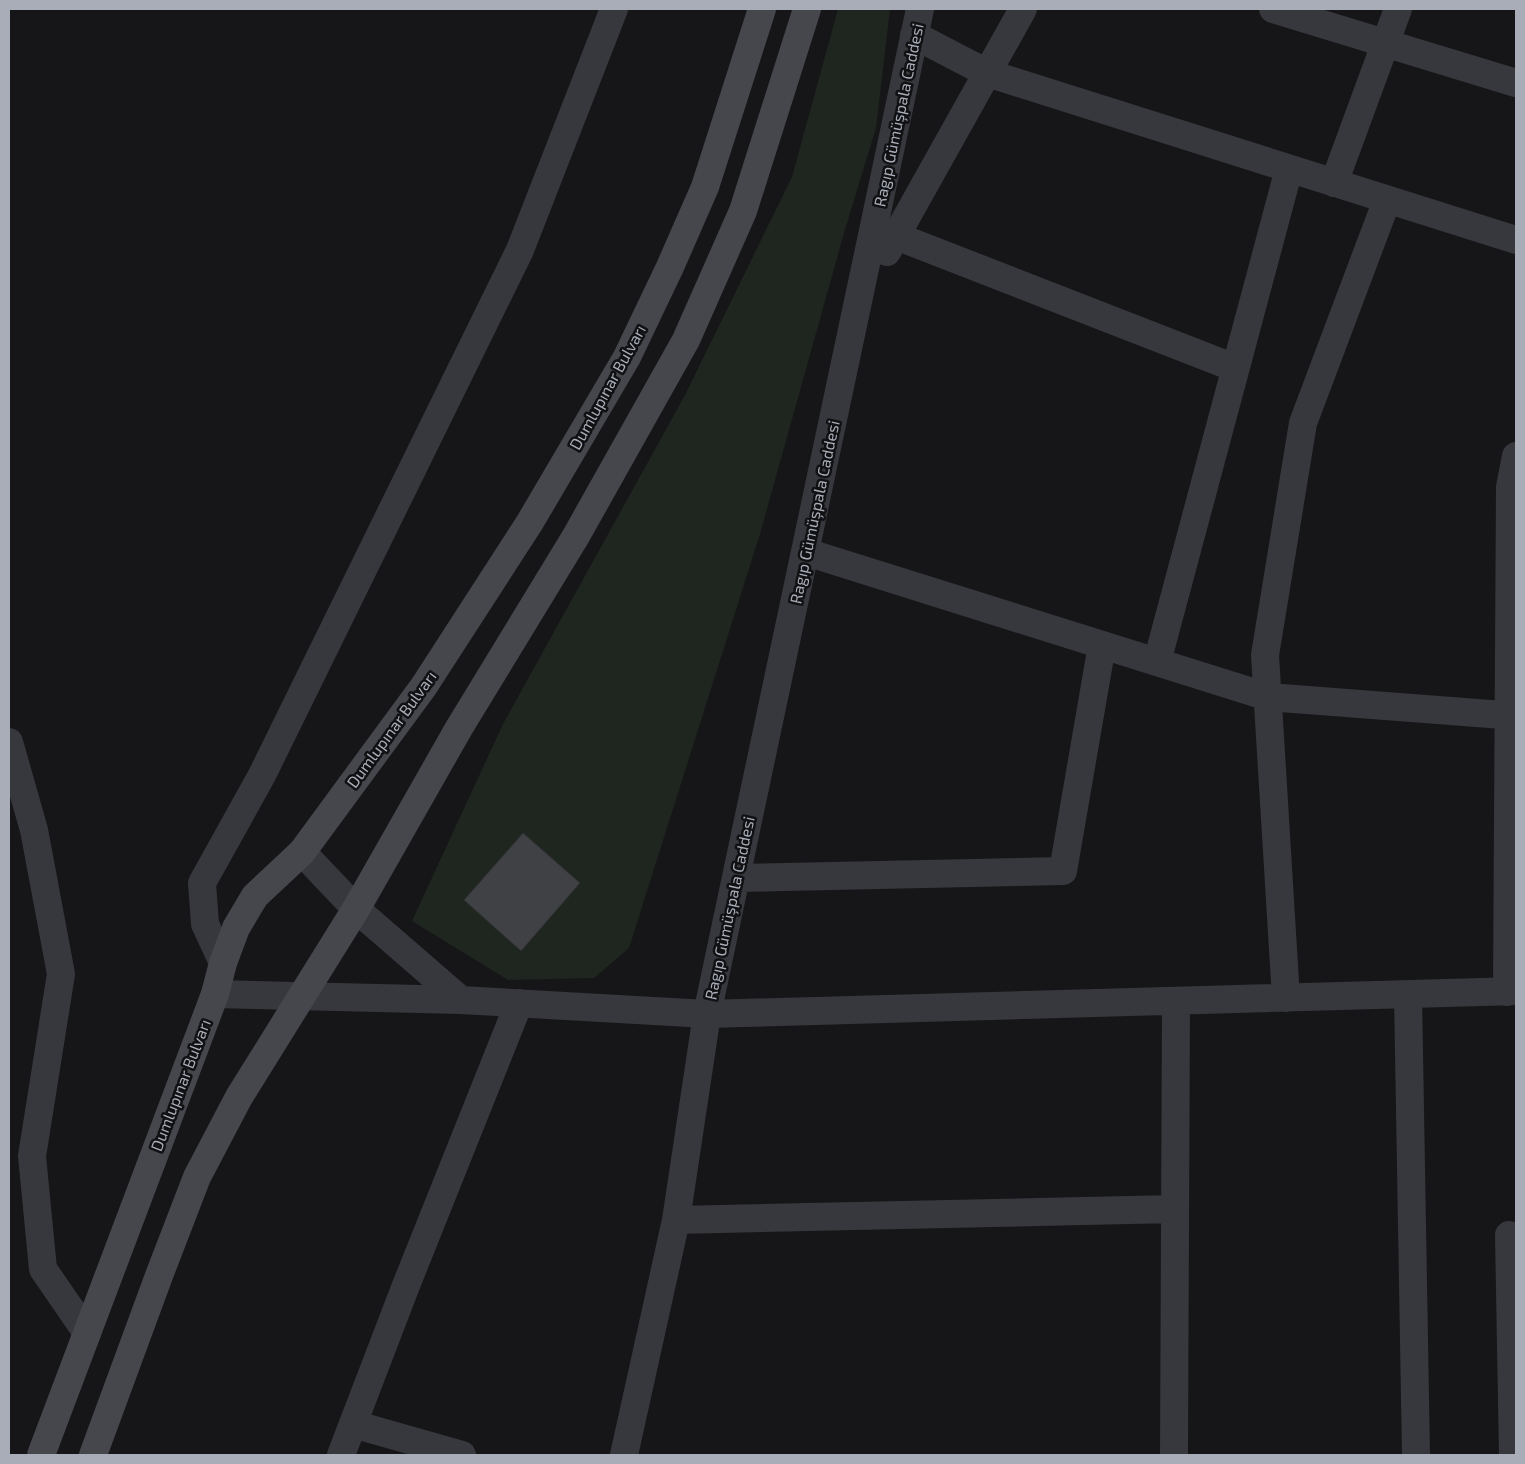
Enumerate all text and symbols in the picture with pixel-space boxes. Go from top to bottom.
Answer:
street label: Ragıp Gümüşpala Caddesi [869,22,928,209]
street label: Dumlupınar Bulvarı [565,321,649,453]
street label: Ragıp Gümüşpala Caddesi [785,419,844,606]
street label: Dumlupınar Bulvarı [342,667,440,791]
street label: Ragıp Gümüşpala Caddesi [700,815,759,1002]
street label: Dumlupınar Bulvarı [146,1016,214,1154]

